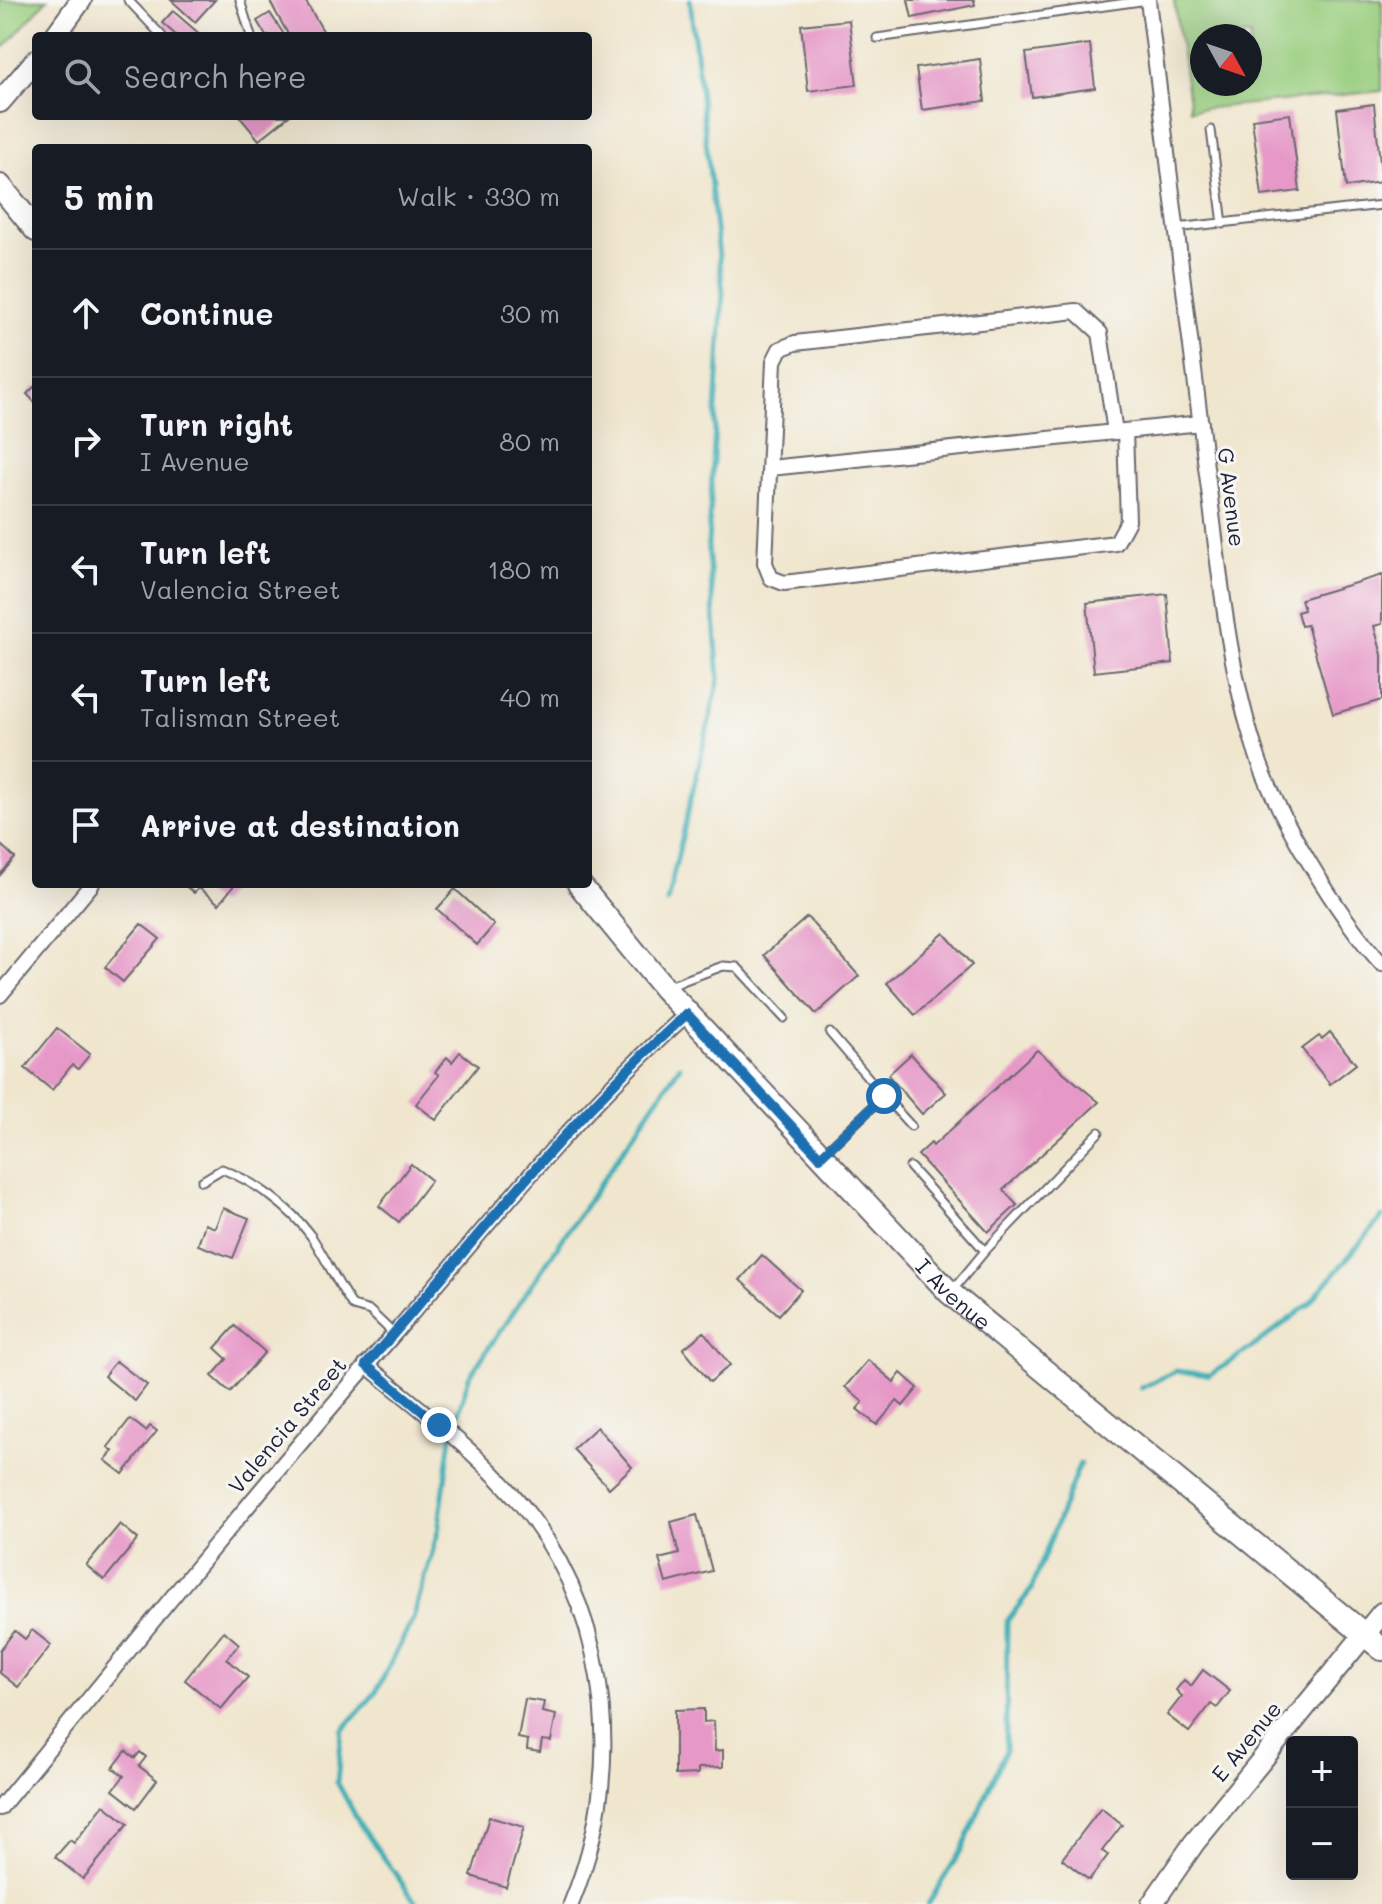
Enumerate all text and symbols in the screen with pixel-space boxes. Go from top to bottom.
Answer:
north arrow [1190,24,1262,96]
search box [32,32,592,120]
icon: search [60,54,104,98]
text: Search here [124,56,307,96]
text: 5 min [64,174,154,219]
text: Walk · 330 m [397,179,560,213]
icon: ahead [64,291,108,335]
text: Continue [140,293,273,333]
text: 30 m [500,296,560,330]
text: Turn right [140,404,293,444]
icon: right [64,419,108,463]
text: 80 m [499,424,560,458]
text: I Avenue [140,444,250,478]
street label: G Avenue [1212,446,1252,548]
text: Turn left [140,532,271,572]
icon: left [64,547,108,591]
text: 180 m [488,552,560,586]
text: Valencia Street [140,572,340,606]
text: Turn left [140,660,271,700]
icon: left [64,675,108,719]
text: 40 m [500,680,560,714]
text: Talisman Street [140,700,340,734]
icon: arrive [64,803,108,847]
text: Arrive at destination [140,805,460,845]
route start [866,1078,902,1114]
street label: I Avenue [910,1252,998,1336]
street label: Valencia Street [221,1351,353,1499]
route end [421,1407,457,1443]
street label: E Avenue [1205,1695,1287,1787]
map controls [1286,1736,1358,1880]
button: + [1286,1736,1358,1808]
button: − [1286,1808,1358,1880]

